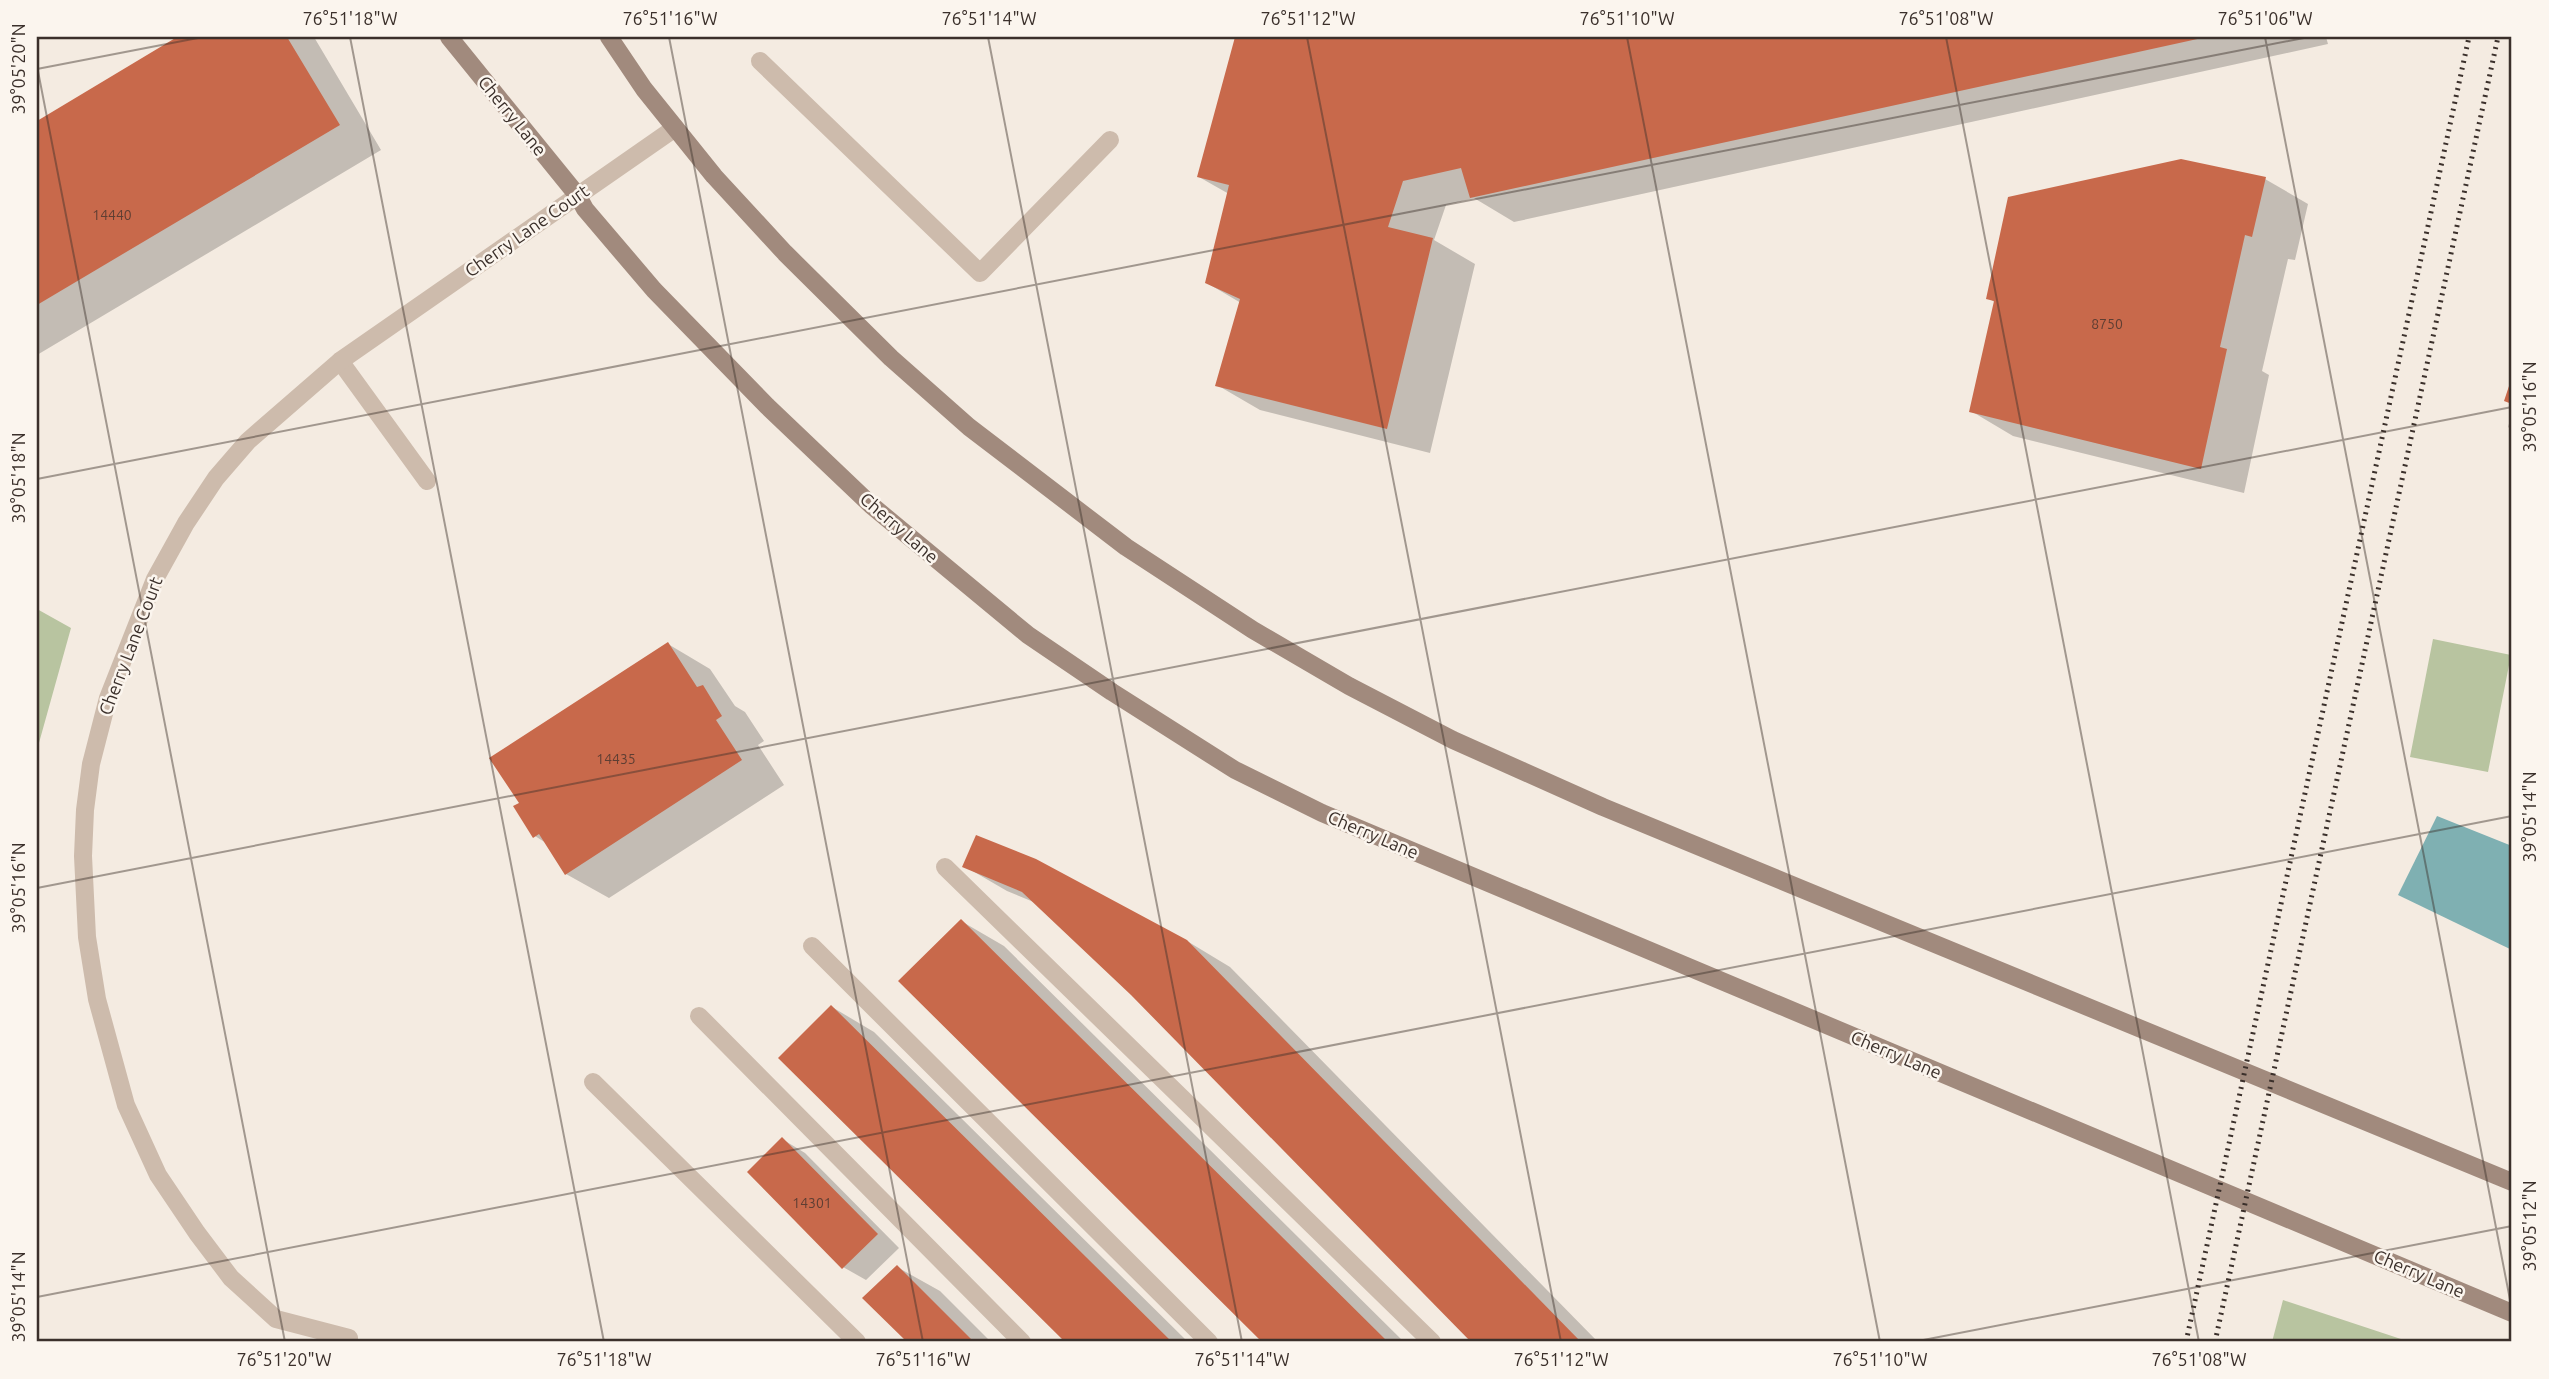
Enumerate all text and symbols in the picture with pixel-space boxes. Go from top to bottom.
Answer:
text: 76°51'18"W [302,8,398,28]
text: 76°51'16"W [622,8,718,28]
text: 76°51'14"W [941,8,1037,28]
text: 76°51'12"W [1260,8,1356,28]
text: 76°51'10"W [1579,8,1675,28]
text: 76°51'08"W [1898,8,1994,28]
text: 76°51'06"W [2217,8,2313,28]
text: 39°05'20"N [8,23,28,115]
street label: Cherry Lane [475,71,551,159]
street label: Cherry Lane Court [461,180,592,280]
house number: 14440 [92,207,132,223]
house number: 8750 [2091,316,2123,332]
text: 39°05'16"N [2519,361,2539,453]
text: 39°05'18"N [8,432,28,524]
street label: Cherry Lane [857,488,943,567]
street label: Cherry Lane Court [94,574,166,718]
house number: 14435 [596,751,636,767]
text: 39°05'14"N [2519,771,2539,863]
street label: Cherry Lane [1325,806,1422,862]
text: 39°05'16"N [8,842,28,934]
street label: Cherry Lane [1848,1026,1945,1082]
text: 39°05'12"N [2519,1180,2539,1272]
house number: 14301 [792,1195,832,1211]
street label: Cherry Lane [2371,1245,2468,1301]
text: 39°05'14"N [8,1251,28,1343]
text: 76°51'20"W [236,1349,332,1369]
text: 76°51'18"W [556,1349,652,1369]
text: 76°51'16"W [875,1349,971,1369]
text: 76°51'14"W [1194,1349,1290,1369]
text: 76°51'12"W [1513,1349,1609,1369]
text: 76°51'10"W [1832,1349,1928,1369]
text: 76°51'08"W [2151,1349,2247,1369]

